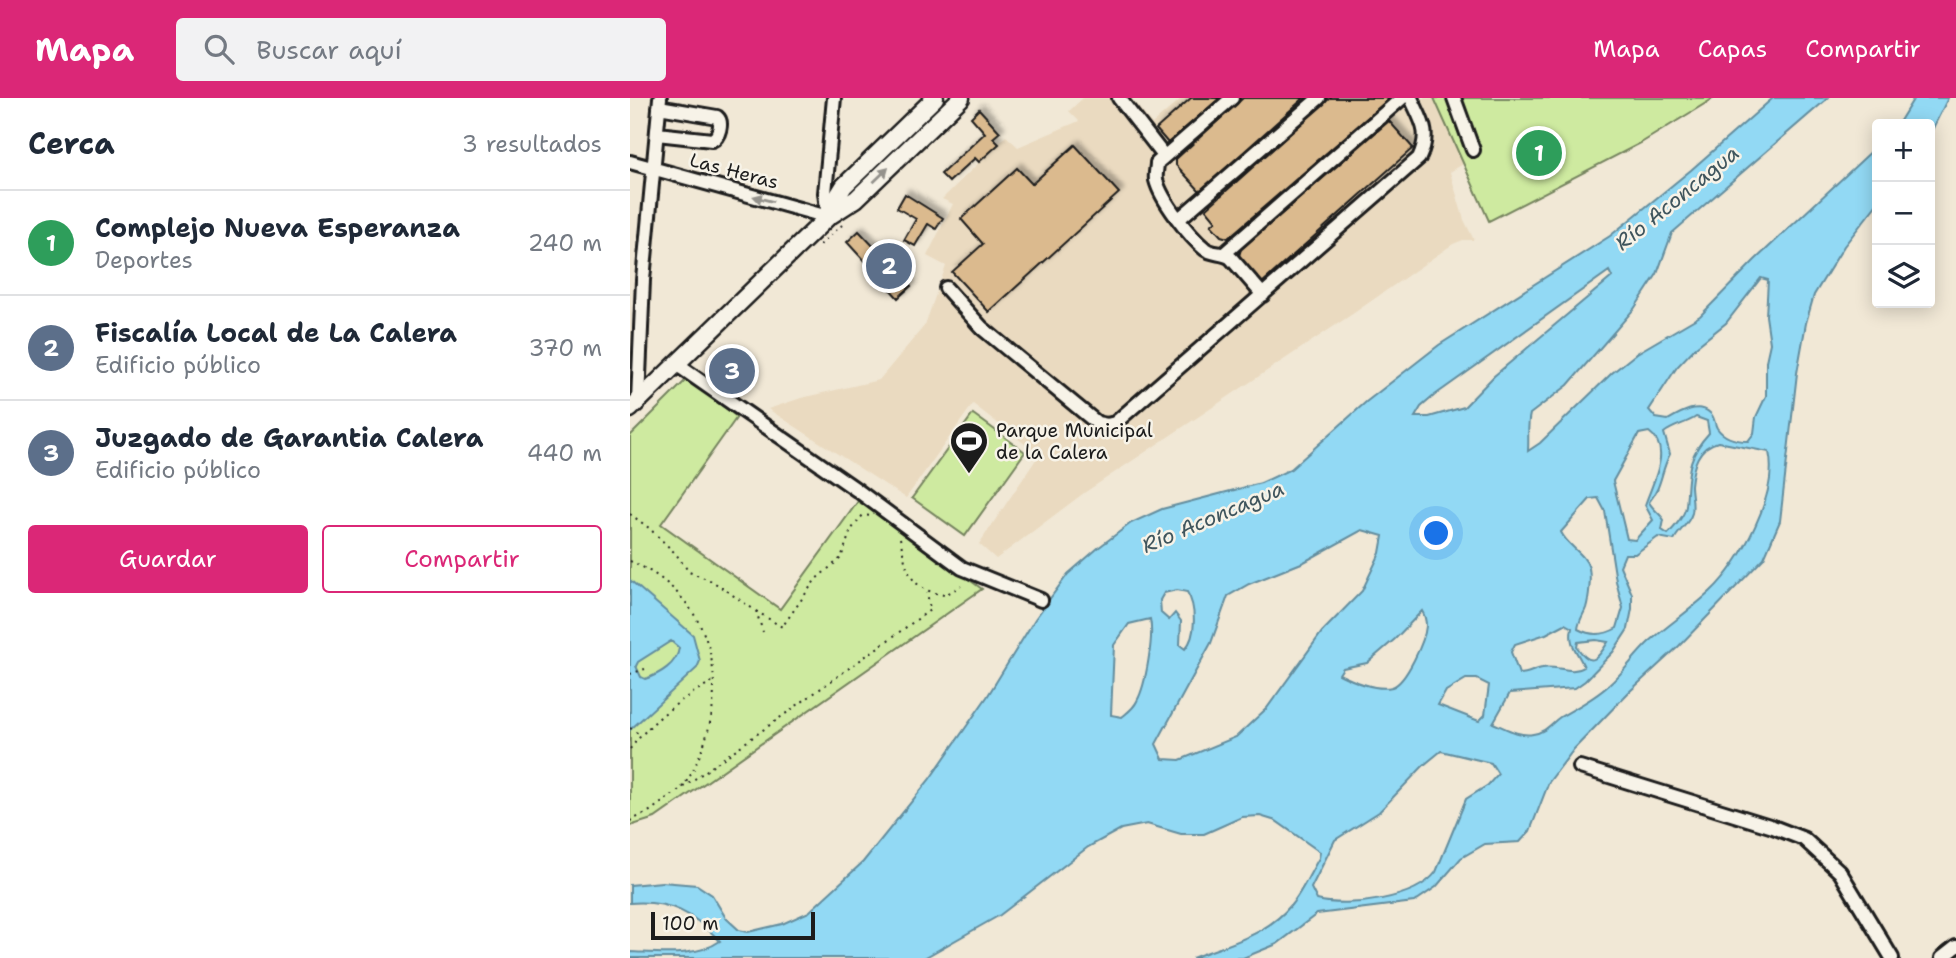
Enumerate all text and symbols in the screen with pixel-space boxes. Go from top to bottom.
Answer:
search box [176,18,666,81]
text: Mapa [35,27,134,72]
icon: search [200,30,238,68]
text: Buscar aquí [256,32,402,67]
text: Mapa [1593,33,1660,65]
text: Capas [1698,33,1767,65]
text: Compartir [1805,33,1921,65]
map controls [1872,119,1935,308]
button: + [1872,119,1935,182]
text: Cerca [28,123,115,164]
pin: 1 [1516,127,1562,179]
text: 3 resultados [462,129,602,159]
water label: Río Aconcagua [1609,139,1745,257]
street label: Las Heras [687,147,781,195]
one-way arrow [872,167,889,183]
button: − [1872,182,1935,245]
one-way arrow [751,193,773,204]
text: Complejo Nueva Esperanza [95,210,460,245]
text: 1 [46,228,56,258]
text: 240 m [528,228,602,258]
pin: 2 [866,240,912,292]
text: Deportes [95,245,193,275]
button: layers [1872,245,1935,308]
text: Fiscalía Local de La Calera [95,315,457,350]
text: 2 [43,333,59,363]
text: 370 m [529,333,602,363]
pin: 3 [709,345,755,397]
text: Edificio público [95,350,261,380]
place label: Parque Municipal de la Calera [996,418,1153,465]
text: Juzgado de Garantia Calera [95,420,484,455]
sports icon: Parque Municipal de la Calera [948,420,990,475]
text: 3 [43,438,59,468]
text: 440 m [527,438,602,468]
text: Edificio público [95,455,261,485]
water label: Río Aconcagua [1137,474,1289,560]
your location [1419,516,1453,550]
button: Guardar [28,525,308,593]
button: Compartir [322,525,602,593]
scale bar [651,909,816,941]
text: 100 m [662,911,719,936]

